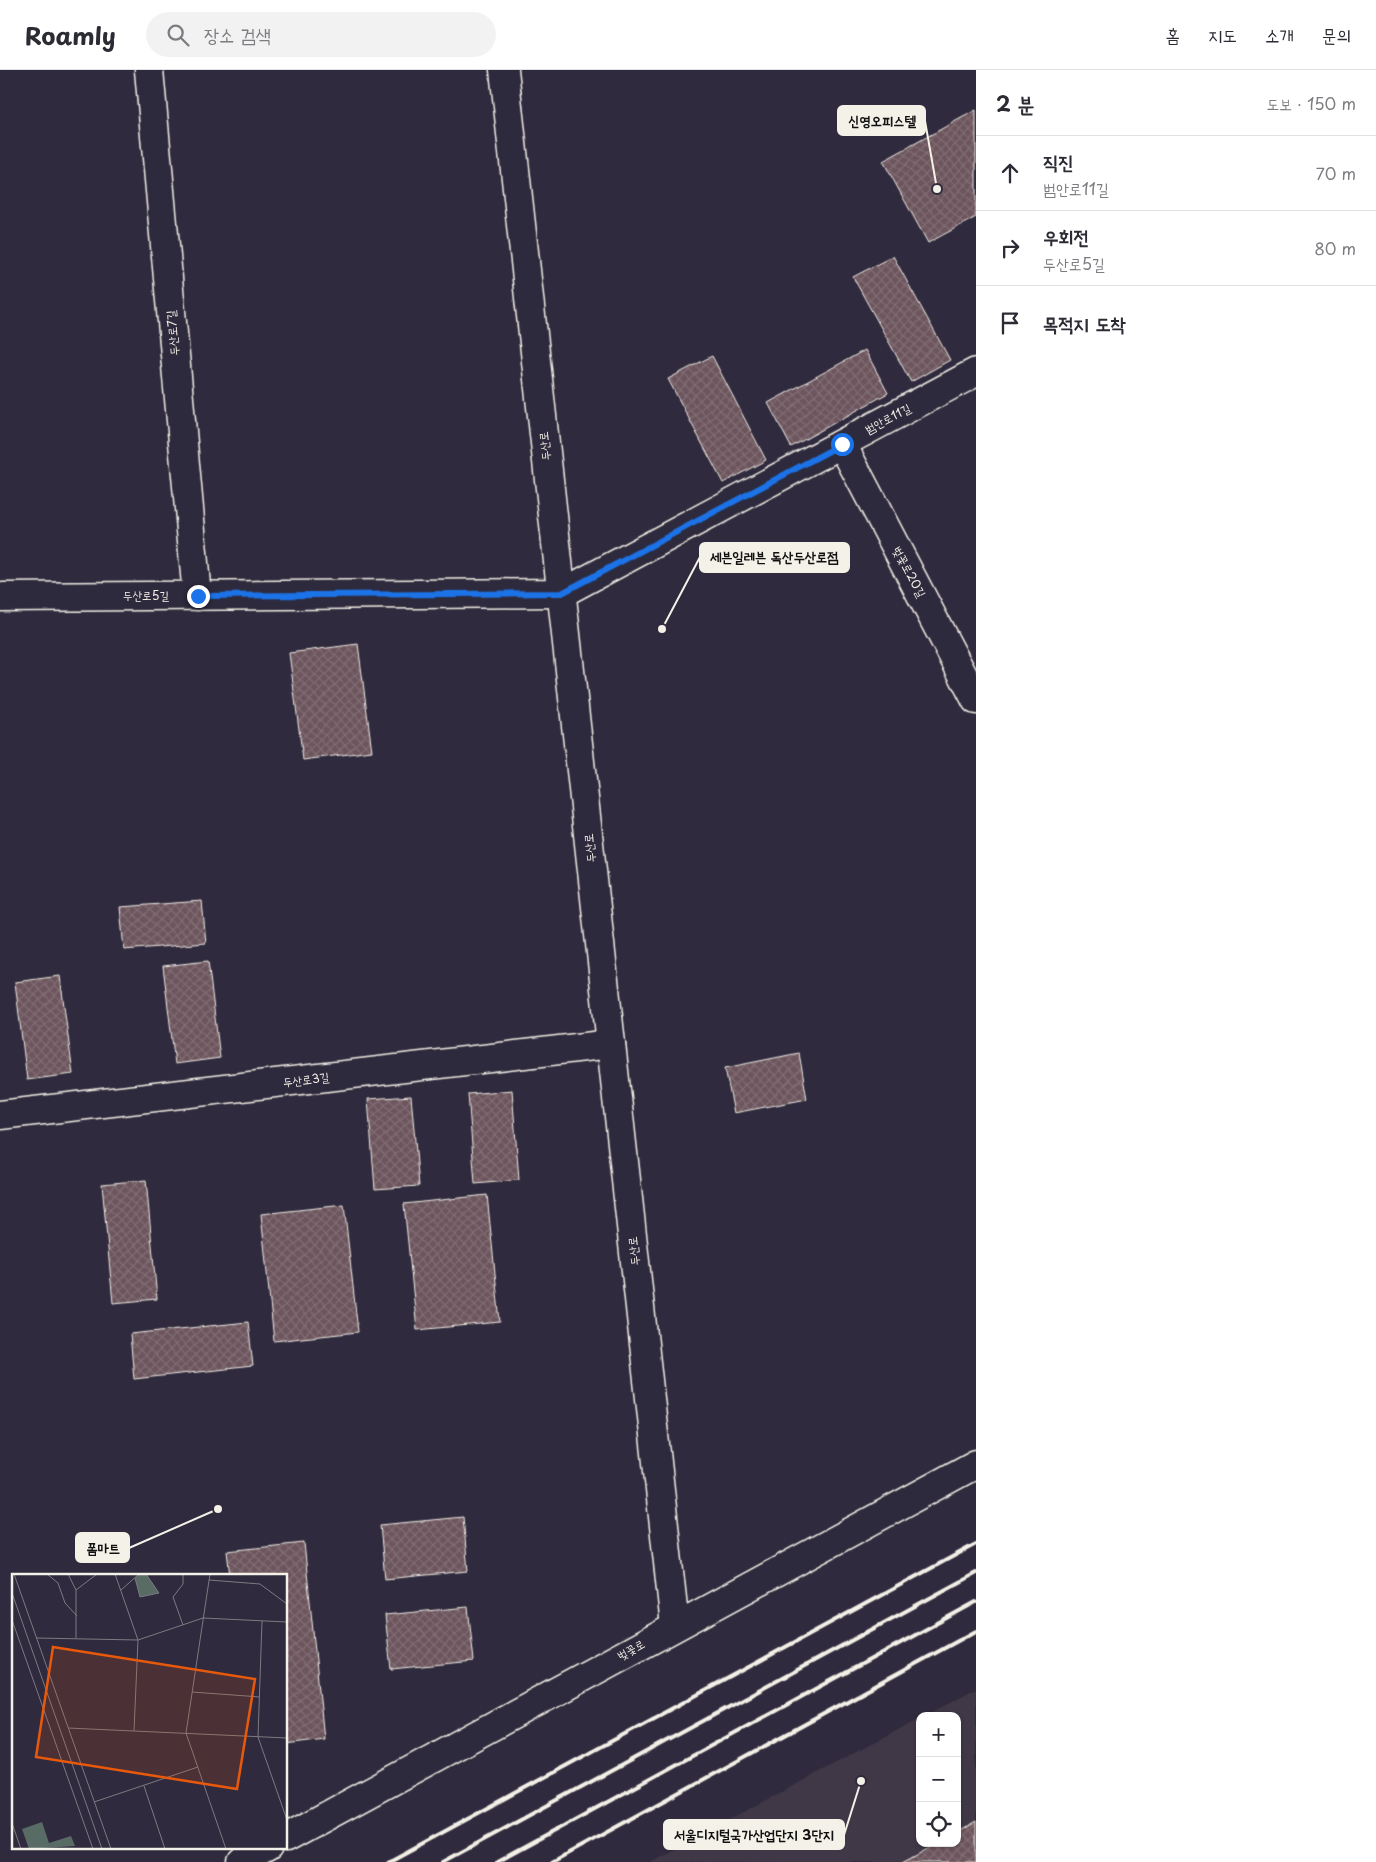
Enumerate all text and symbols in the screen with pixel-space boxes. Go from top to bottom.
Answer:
search box [146,12,496,57]
text: Roamly [25,17,116,53]
text: 장소 검색 [204,20,271,48]
icon: search [164,21,192,49]
text: 홈 [1166,21,1180,48]
text: 지도 [1208,21,1237,48]
text: 소개 [1265,21,1294,48]
text: 문의 [1322,21,1351,48]
text: 2 분 [996,87,1034,119]
text: 도보 · 150 m [1266,91,1356,115]
callout: 신영오피스텔 [838,106,925,135]
text: 신영오피스텔 [848,110,917,131]
text: 직진 [1043,147,1074,175]
icon: ahead [996,159,1024,187]
text: 70 m [1316,161,1356,185]
text: 범안로11길 [1043,176,1109,200]
text: 우회전 [1043,222,1089,250]
icon: right [996,234,1024,262]
text: 80 m [1314,236,1356,260]
text: 두산로5길 [1043,251,1105,275]
street label: 두산로7길 [161,309,183,357]
icon: arrive [996,309,1024,337]
text: 목적지 도착 [1043,309,1126,337]
street label: 범안로11길 [861,398,914,438]
street label: 두산로 [534,431,554,461]
route start [831,433,854,456]
callout: 세븐일레븐 독산두산로점 [700,543,849,572]
street label: 벚꽃로20길 [889,543,931,601]
text: 세븐일레븐 독산두산로점 [710,546,839,567]
route end [187,585,210,608]
street label: 두산로5길 [123,586,170,604]
street label: 두산로 [579,833,599,863]
street label: 두산로3길 [282,1067,330,1091]
street label: 두산로 [623,1236,643,1266]
callout: 폼마트 [76,1533,129,1562]
text: 폼마트 [86,1537,120,1558]
inset map [12,1574,288,1850]
street label: 벚꽃로 [613,1634,648,1664]
map controls [916,1712,961,1847]
button: + [916,1712,961,1757]
button: − [916,1757,961,1802]
button: locate [916,1802,961,1847]
callout: 서울디지털국가산업단지 3단지 [664,1820,844,1849]
text: 서울디지털국가산업단지 3단지 [674,1824,834,1845]

